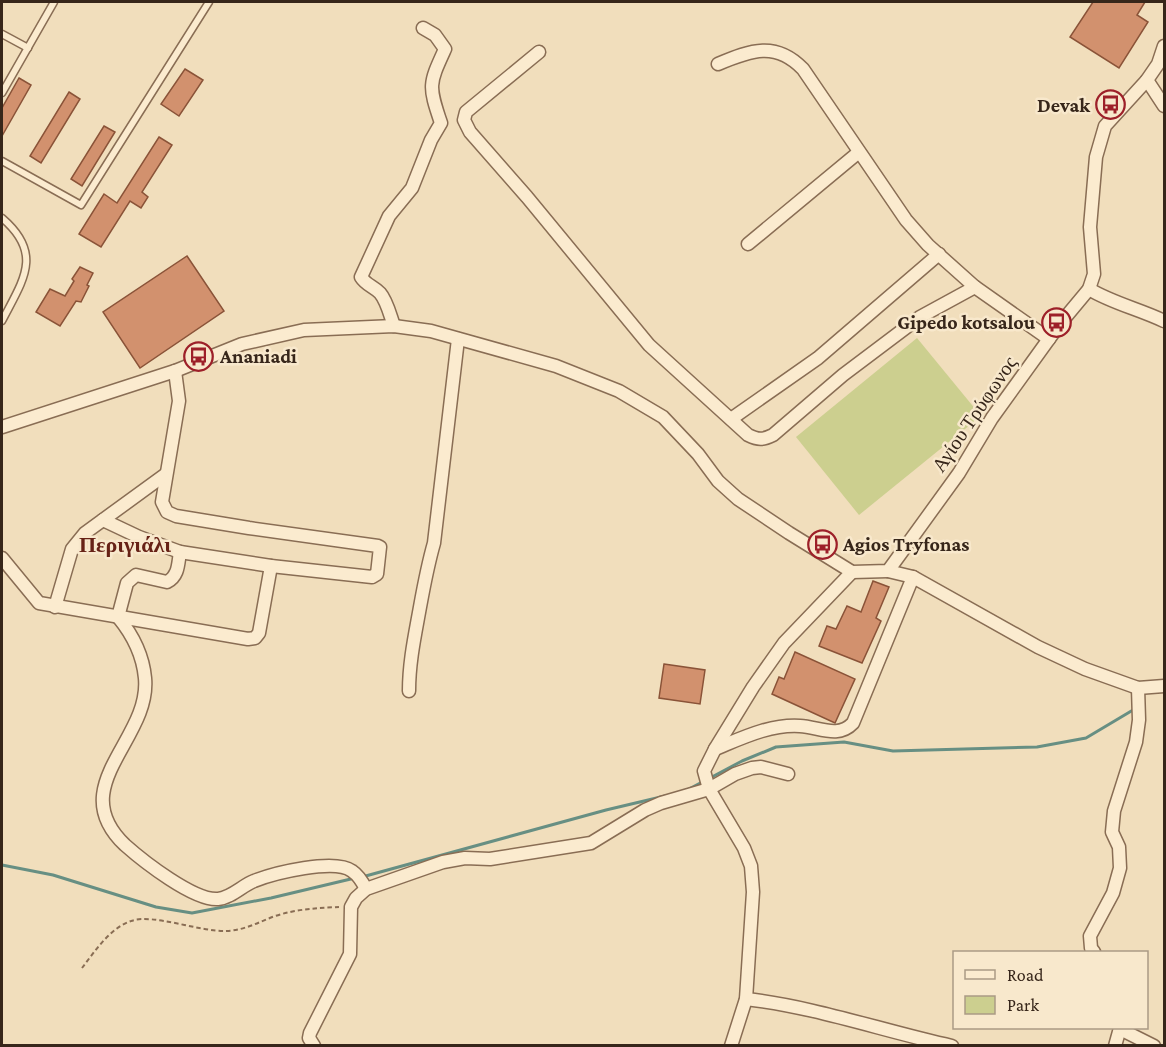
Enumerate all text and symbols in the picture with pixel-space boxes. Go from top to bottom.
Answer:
bus stop icon: Devak [1095,89,1127,121]
place label: Devak [1037,94,1091,116]
bus stop icon: Gipedo kotsalou [1040,306,1072,338]
place label: Gipedo kotsalou [897,311,1036,333]
bus stop icon: Ananiadi [183,340,215,372]
place label: Ananiadi [219,345,297,367]
street label: Αγίου Τρύφωνος [927,352,1022,477]
bus stop icon: Agios Tryfonas [806,528,838,560]
district label: Περιγιάλι [79,532,171,557]
place label: Agios Tryfonas [842,533,969,555]
legend [953,951,1148,1029]
text: Road [1007,965,1044,985]
text: Park [1007,995,1039,1015]

